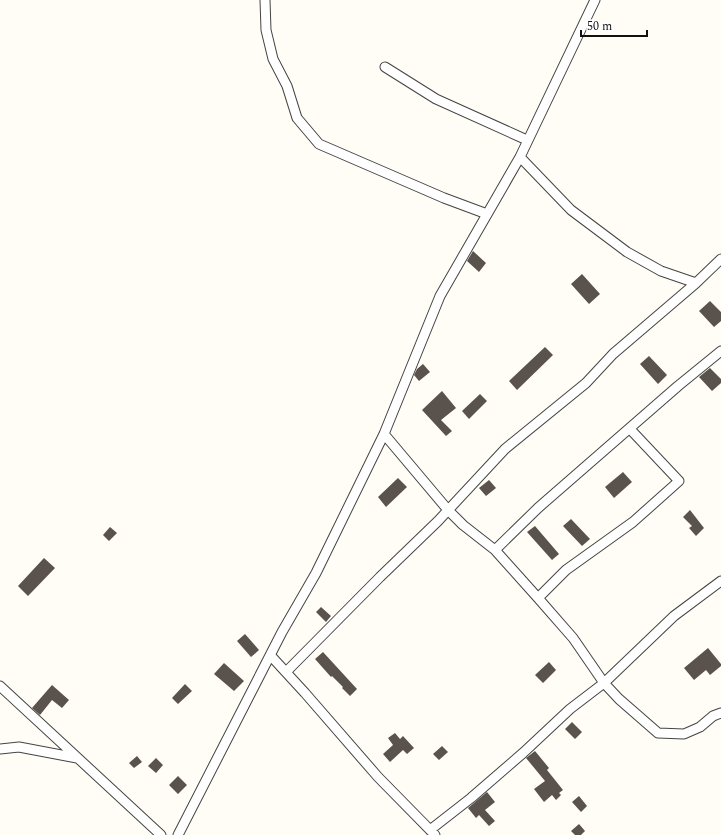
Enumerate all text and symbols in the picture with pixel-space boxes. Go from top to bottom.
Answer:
scale bar [581,12,647,38]
text: 50 m [587,17,612,36]

